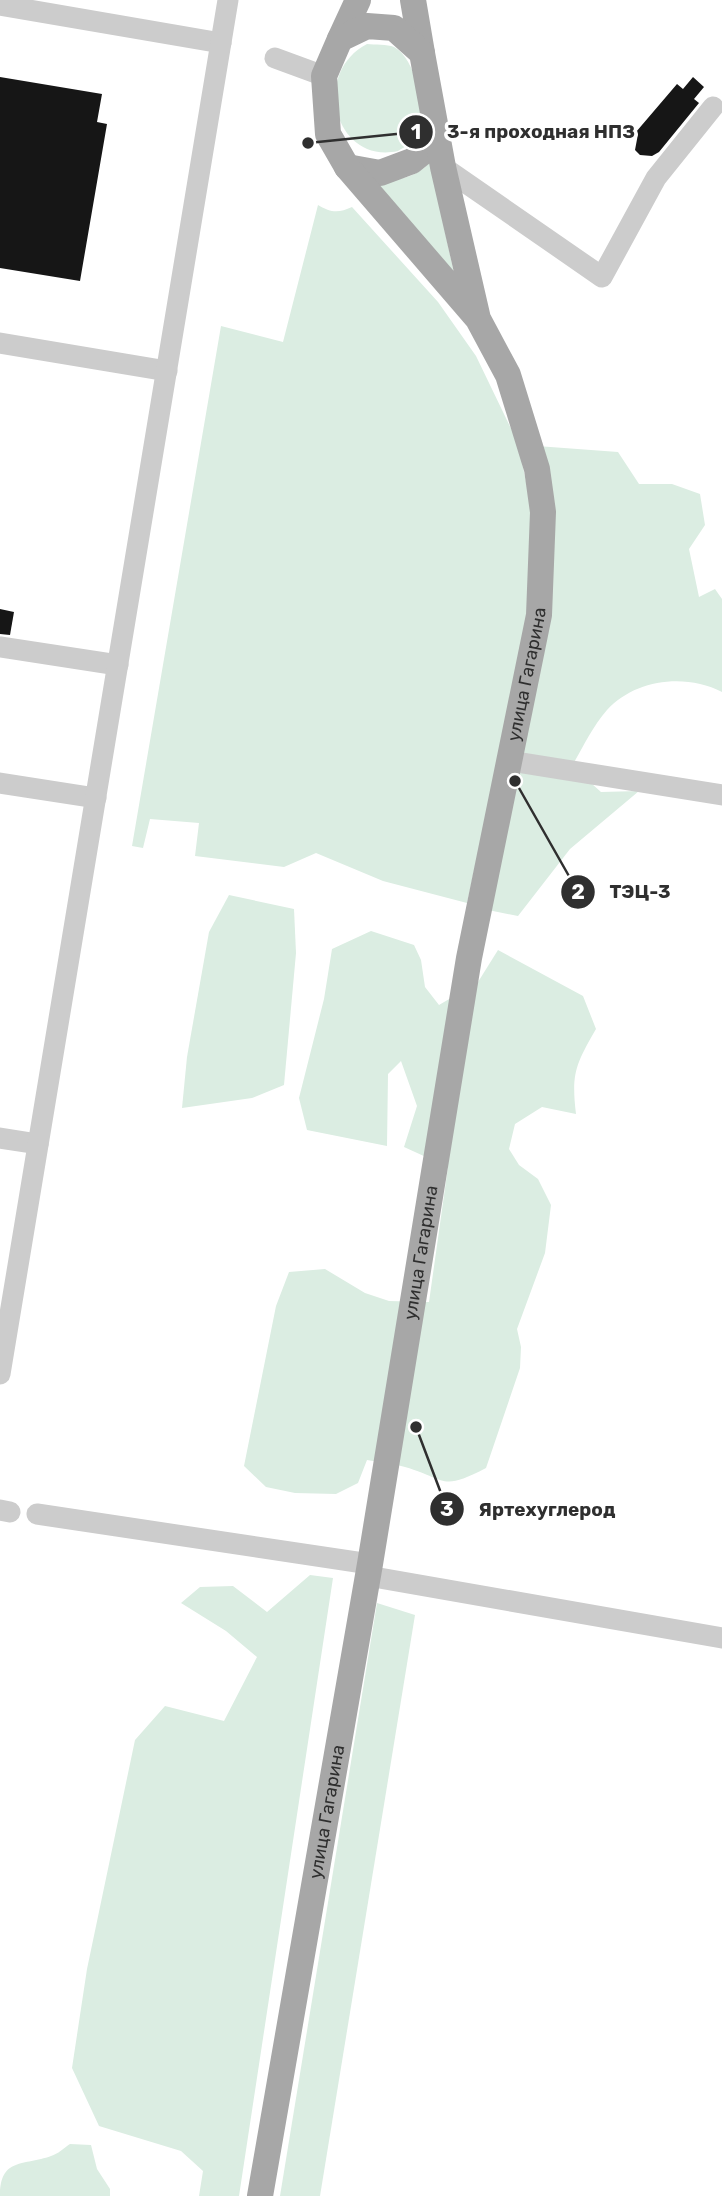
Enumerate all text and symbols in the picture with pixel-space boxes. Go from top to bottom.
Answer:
callout: 3-я проходная НПЗ [398,112,649,152]
text: 1 [411,119,421,144]
text: 3-я проходная НПЗ [447,120,635,143]
street label: улица Гагарина [503,607,550,743]
callout: ТЭЦ-3 [560,872,685,912]
text: 2 [571,879,585,904]
text: ТЭЦ-3 [609,880,671,903]
street label: улица Гагарина [399,1184,443,1321]
callout: Яртехуглерод [430,1489,630,1529]
text: 3 [440,1496,454,1521]
text: Яртехуглерод [479,1498,616,1521]
street label: улица Гагарина [304,1743,349,1881]

